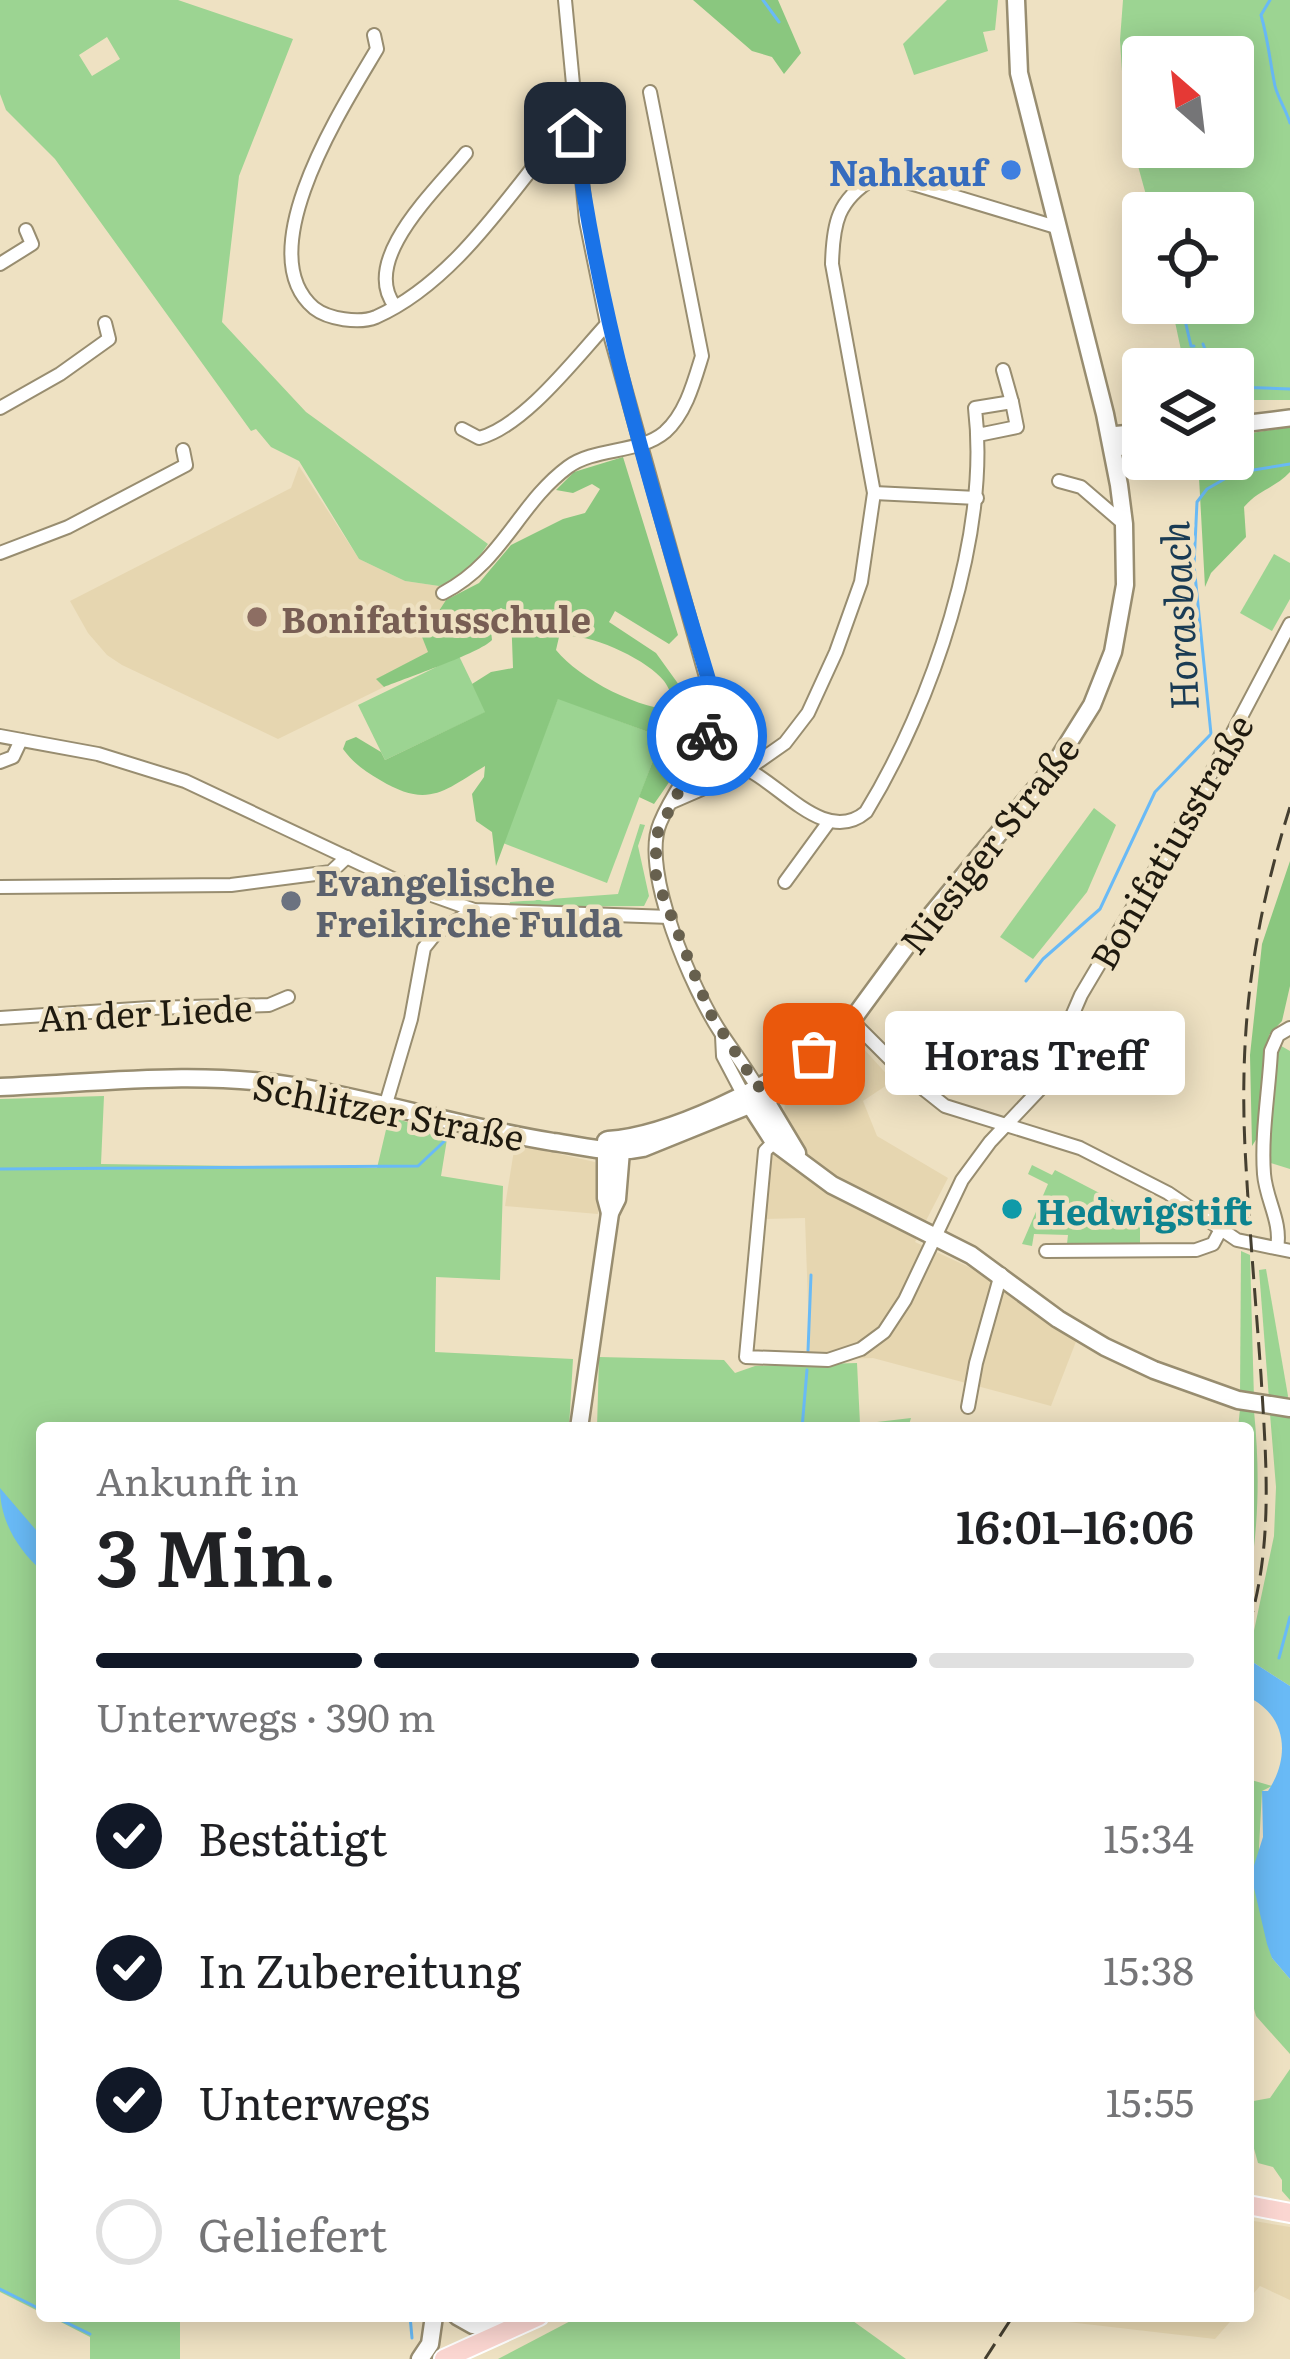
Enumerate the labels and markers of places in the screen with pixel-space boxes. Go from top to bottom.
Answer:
pin [524,82,626,184]
place label: Nahkauf [828,144,991,197]
marker: Nahkauf [998,157,1024,183]
place label: Bonifatiusschule [281,591,591,644]
marker: Bonifatiusschule [244,604,270,630]
place label: Evangelische Freikirche Fulda [315,854,623,948]
marker: Evangelische Freikirche Fulda [278,888,304,914]
pin [763,1003,865,1105]
callout: Horas Treff [886,1012,1186,1096]
place label: Hedwigstift [1036,1183,1253,1236]
marker: Hedwigstift [999,1196,1025,1222]

